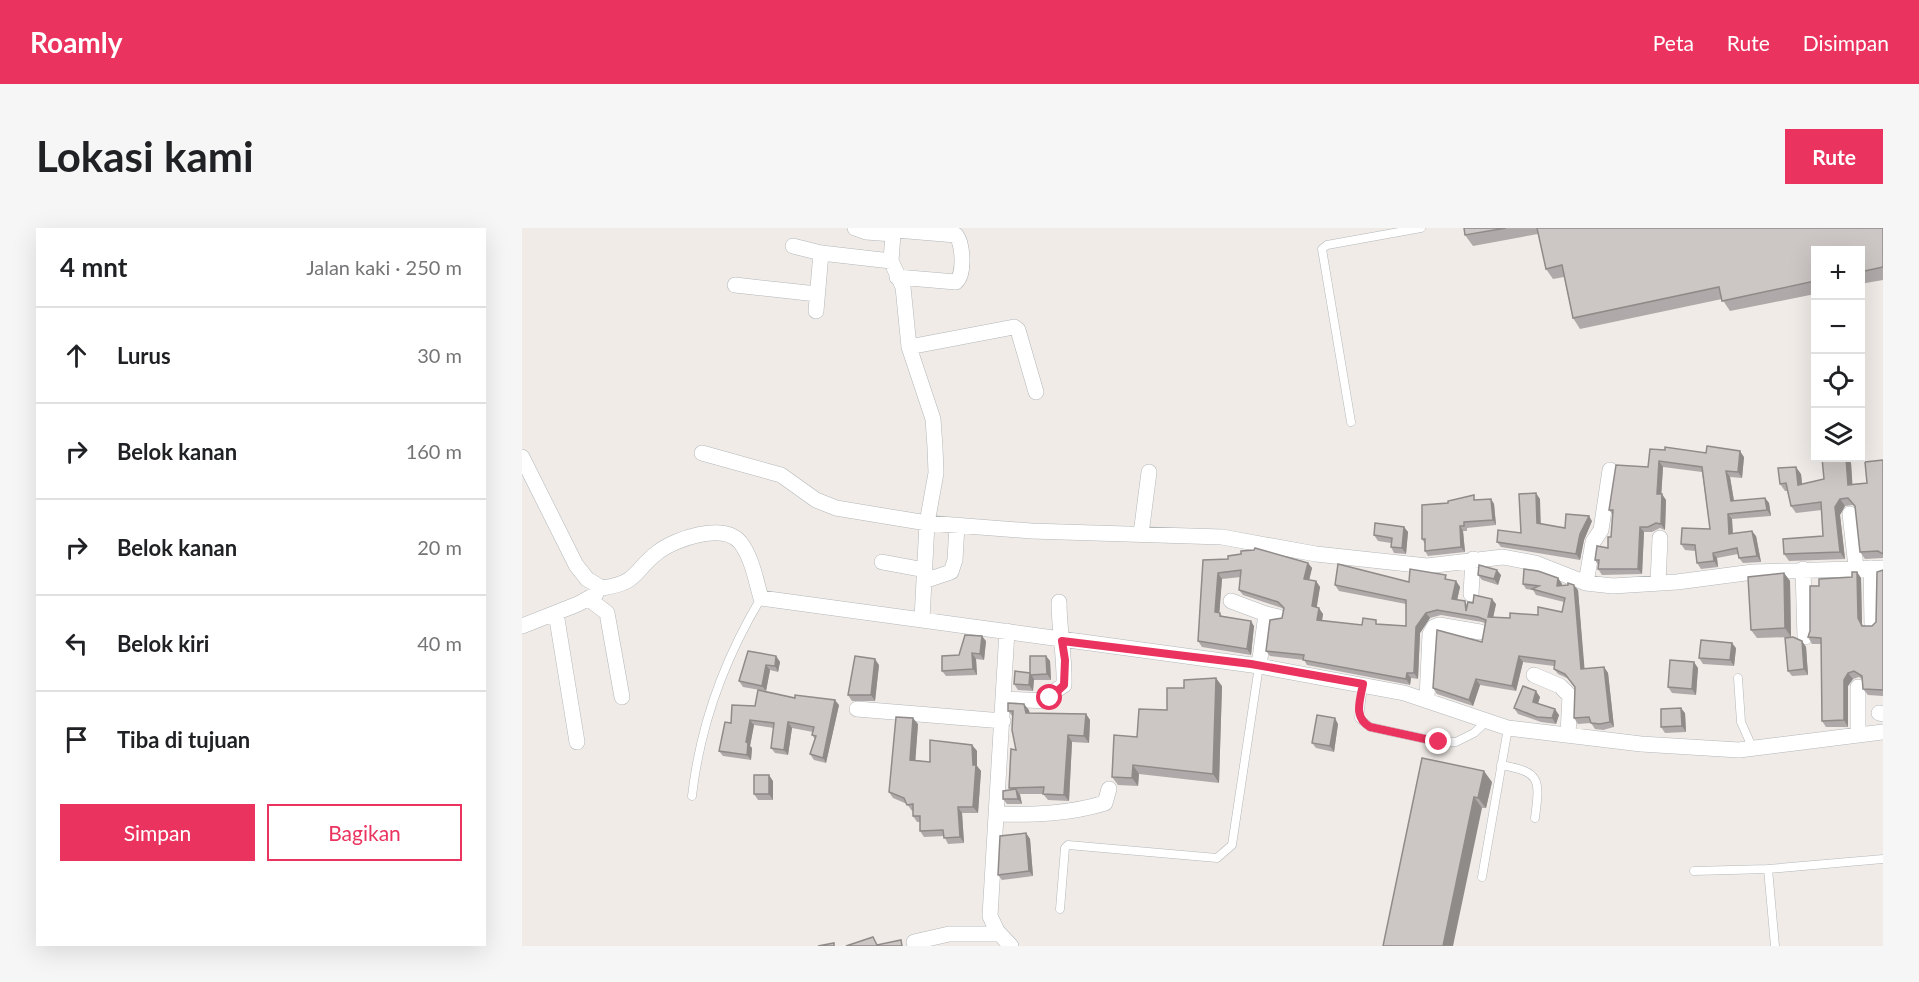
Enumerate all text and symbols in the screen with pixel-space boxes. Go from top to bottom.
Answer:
text: Roamly [30,25,123,59]
text: Peta [1653,30,1694,55]
text: Rute [1727,30,1770,55]
text: Disimpan [1803,30,1889,55]
button: Rute [1785,129,1883,184]
text: Lokasi kami [36,131,254,181]
map controls [1811,246,1865,462]
button: + [1811,246,1865,300]
text: 4 mnt [60,251,127,283]
text: Jalan kaki · 250 m [306,255,462,279]
button: − [1811,300,1865,354]
icon: ahead [60,339,93,372]
text: Lurus [117,342,171,369]
text: 30 m [417,343,462,367]
button: locate [1811,354,1865,408]
button: layers [1811,408,1865,462]
icon: right [60,435,93,468]
text: Belok kanan [117,438,237,465]
text: 160 m [406,439,462,463]
icon: right [60,531,93,564]
text: Belok kanan [117,534,237,561]
text: 20 m [417,535,462,559]
icon: left [60,627,93,660]
text: Belok kiri [117,630,209,657]
text: 40 m [417,631,462,655]
route start [1036,684,1062,710]
icon: arrive [60,723,93,756]
text: Tiba di tujuan [117,726,250,753]
route end [1425,728,1451,754]
button: Simpan [60,804,255,861]
button: Bagikan [267,804,462,861]

